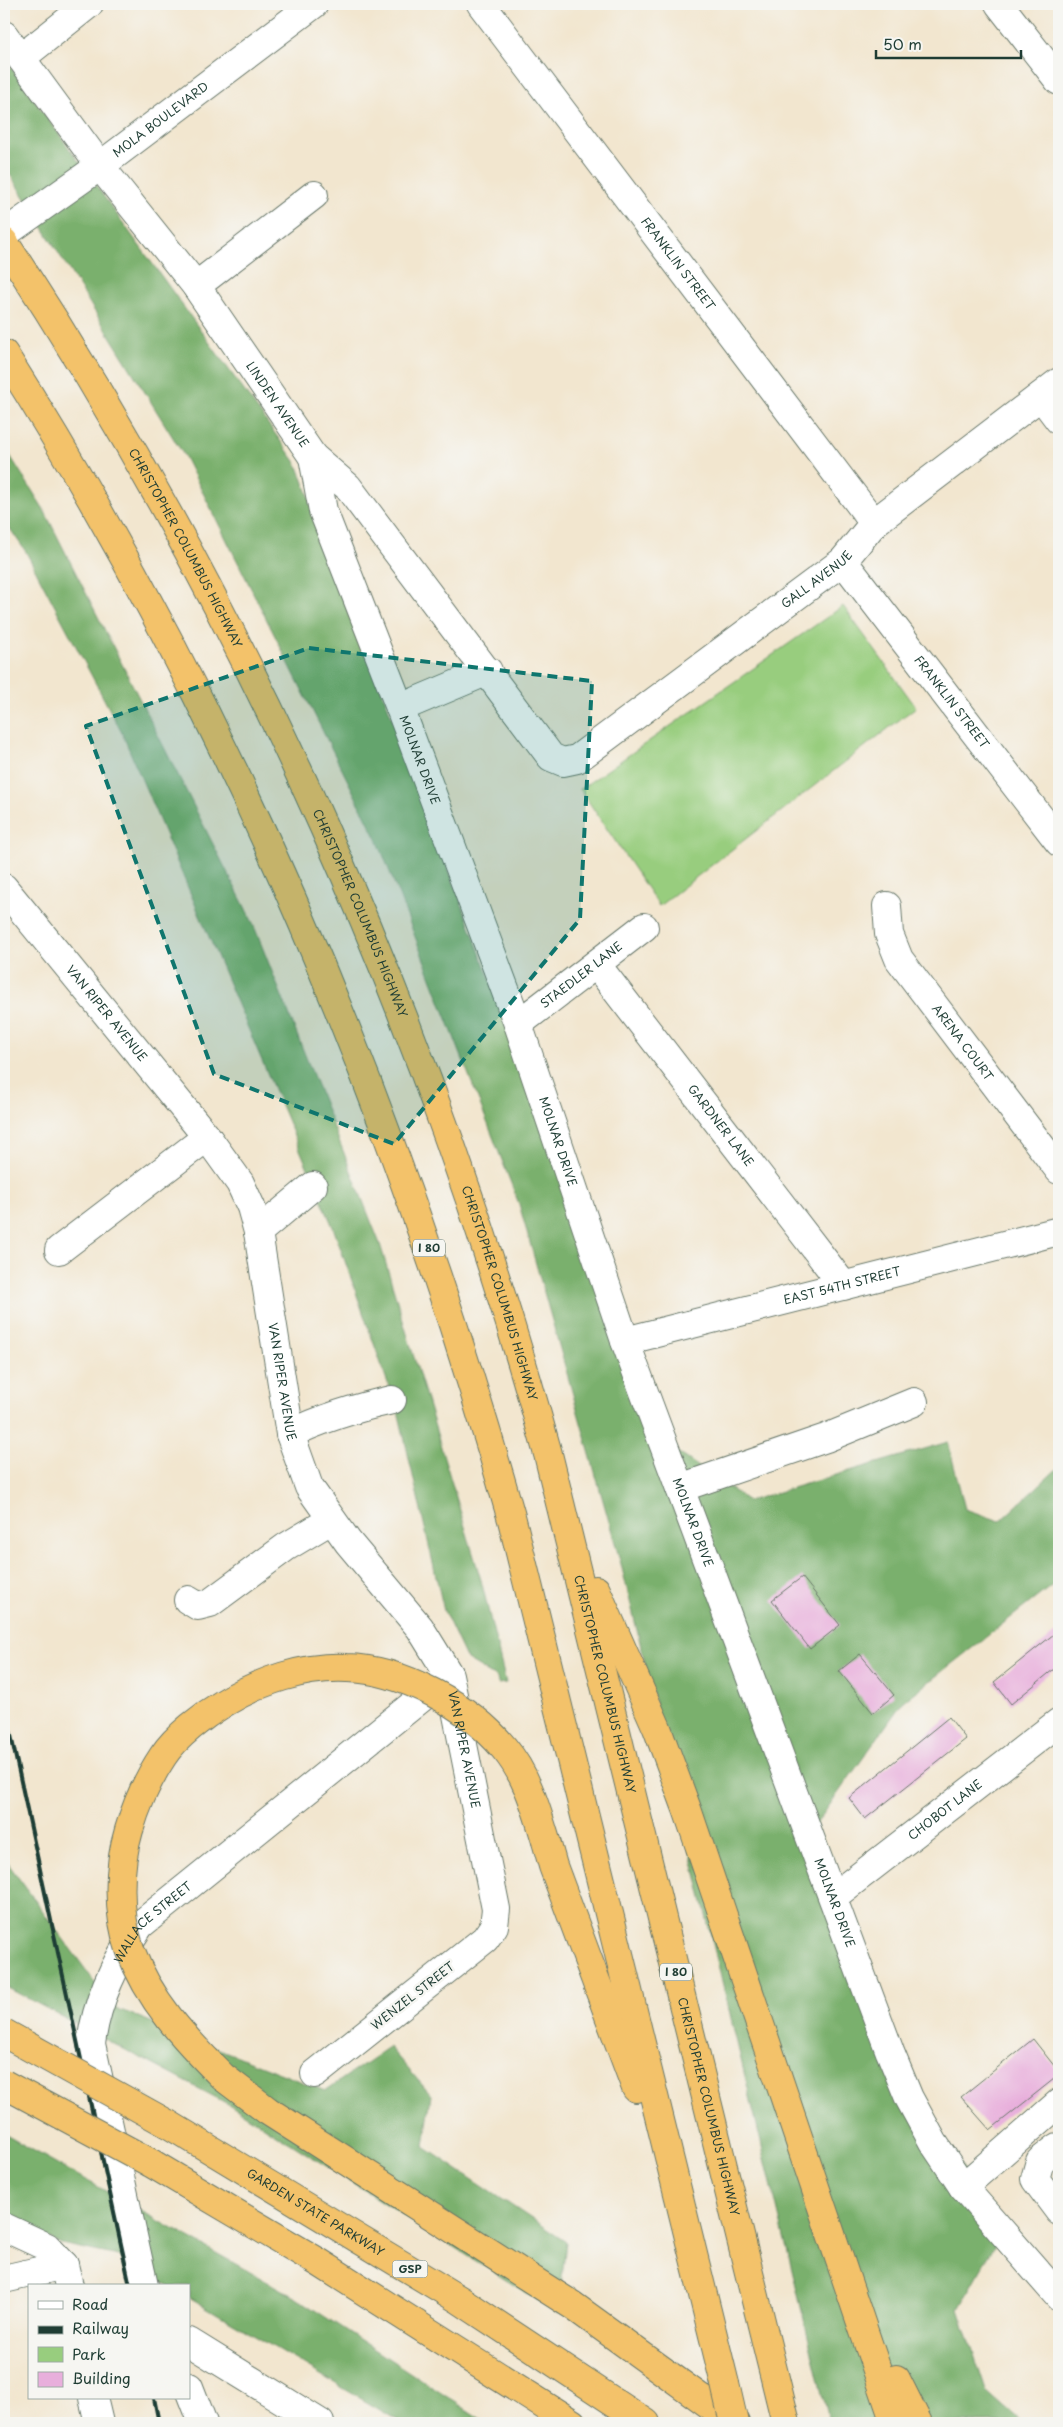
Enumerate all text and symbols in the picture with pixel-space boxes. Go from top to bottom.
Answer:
scale bar [876,28,1020,60]
text: 50 m [883,32,922,55]
street label: MOLA BOULEVARD [109,77,212,161]
street label: FRANKLIN STREET [637,213,720,314]
street label: LINDEN AVENUE [242,358,314,451]
street label: CHRISTOPHER COLUMBUS HIGHWAY [125,445,247,651]
street label: GALL AVENUE [777,546,856,612]
street label: FRANKLIN STREET [911,651,994,752]
street label: MOLNAR DRIVE [396,713,445,807]
street label: CHRISTOPHER COLUMBUS HIGHWAY [309,806,413,1020]
street label: STAEDLER LANE [536,937,626,1012]
street label: VAN RIPER AVENUE [62,961,152,1065]
street label: ARENA COURT [928,1000,999,1085]
street label: GARDNER LANE [684,1080,759,1170]
street label: MOLNAR DRIVE [535,1094,582,1189]
street label: CHRISTOPHER COLUMBUS HIGHWAY [458,1183,543,1403]
road number: I 80 [413,1240,445,1256]
street label: EAST 54TH STREET [781,1261,903,1309]
street label: VAN RIPER AVENUE [265,1321,302,1443]
street label: MOLNAR DRIVE [669,1475,718,1569]
street label: CHRISTOPHER COLUMBUS HIGHWAY [570,1573,641,1795]
street label: VAN RIPER AVENUE [444,1689,486,1810]
street label: CHOBOT LANE [904,1775,986,1844]
street label: MOLNAR DRIVE [811,1855,860,1950]
street label: WALLACE STREET [109,1876,196,1966]
street label: WENZEL STREET [367,1956,459,2034]
road number: I 80 [660,1964,692,1980]
street label: CHRISTOPHER COLUMBUS HIGHWAY [674,1995,745,2218]
street label: GARDEN STATE PARKWAY [244,2164,388,2260]
road number: GSP [392,2260,428,2278]
legend [28,2284,190,2400]
text: Road [72,2292,108,2315]
text: Railway [72,2316,129,2339]
text: Park [72,2342,106,2365]
text: Building [72,2366,131,2389]

